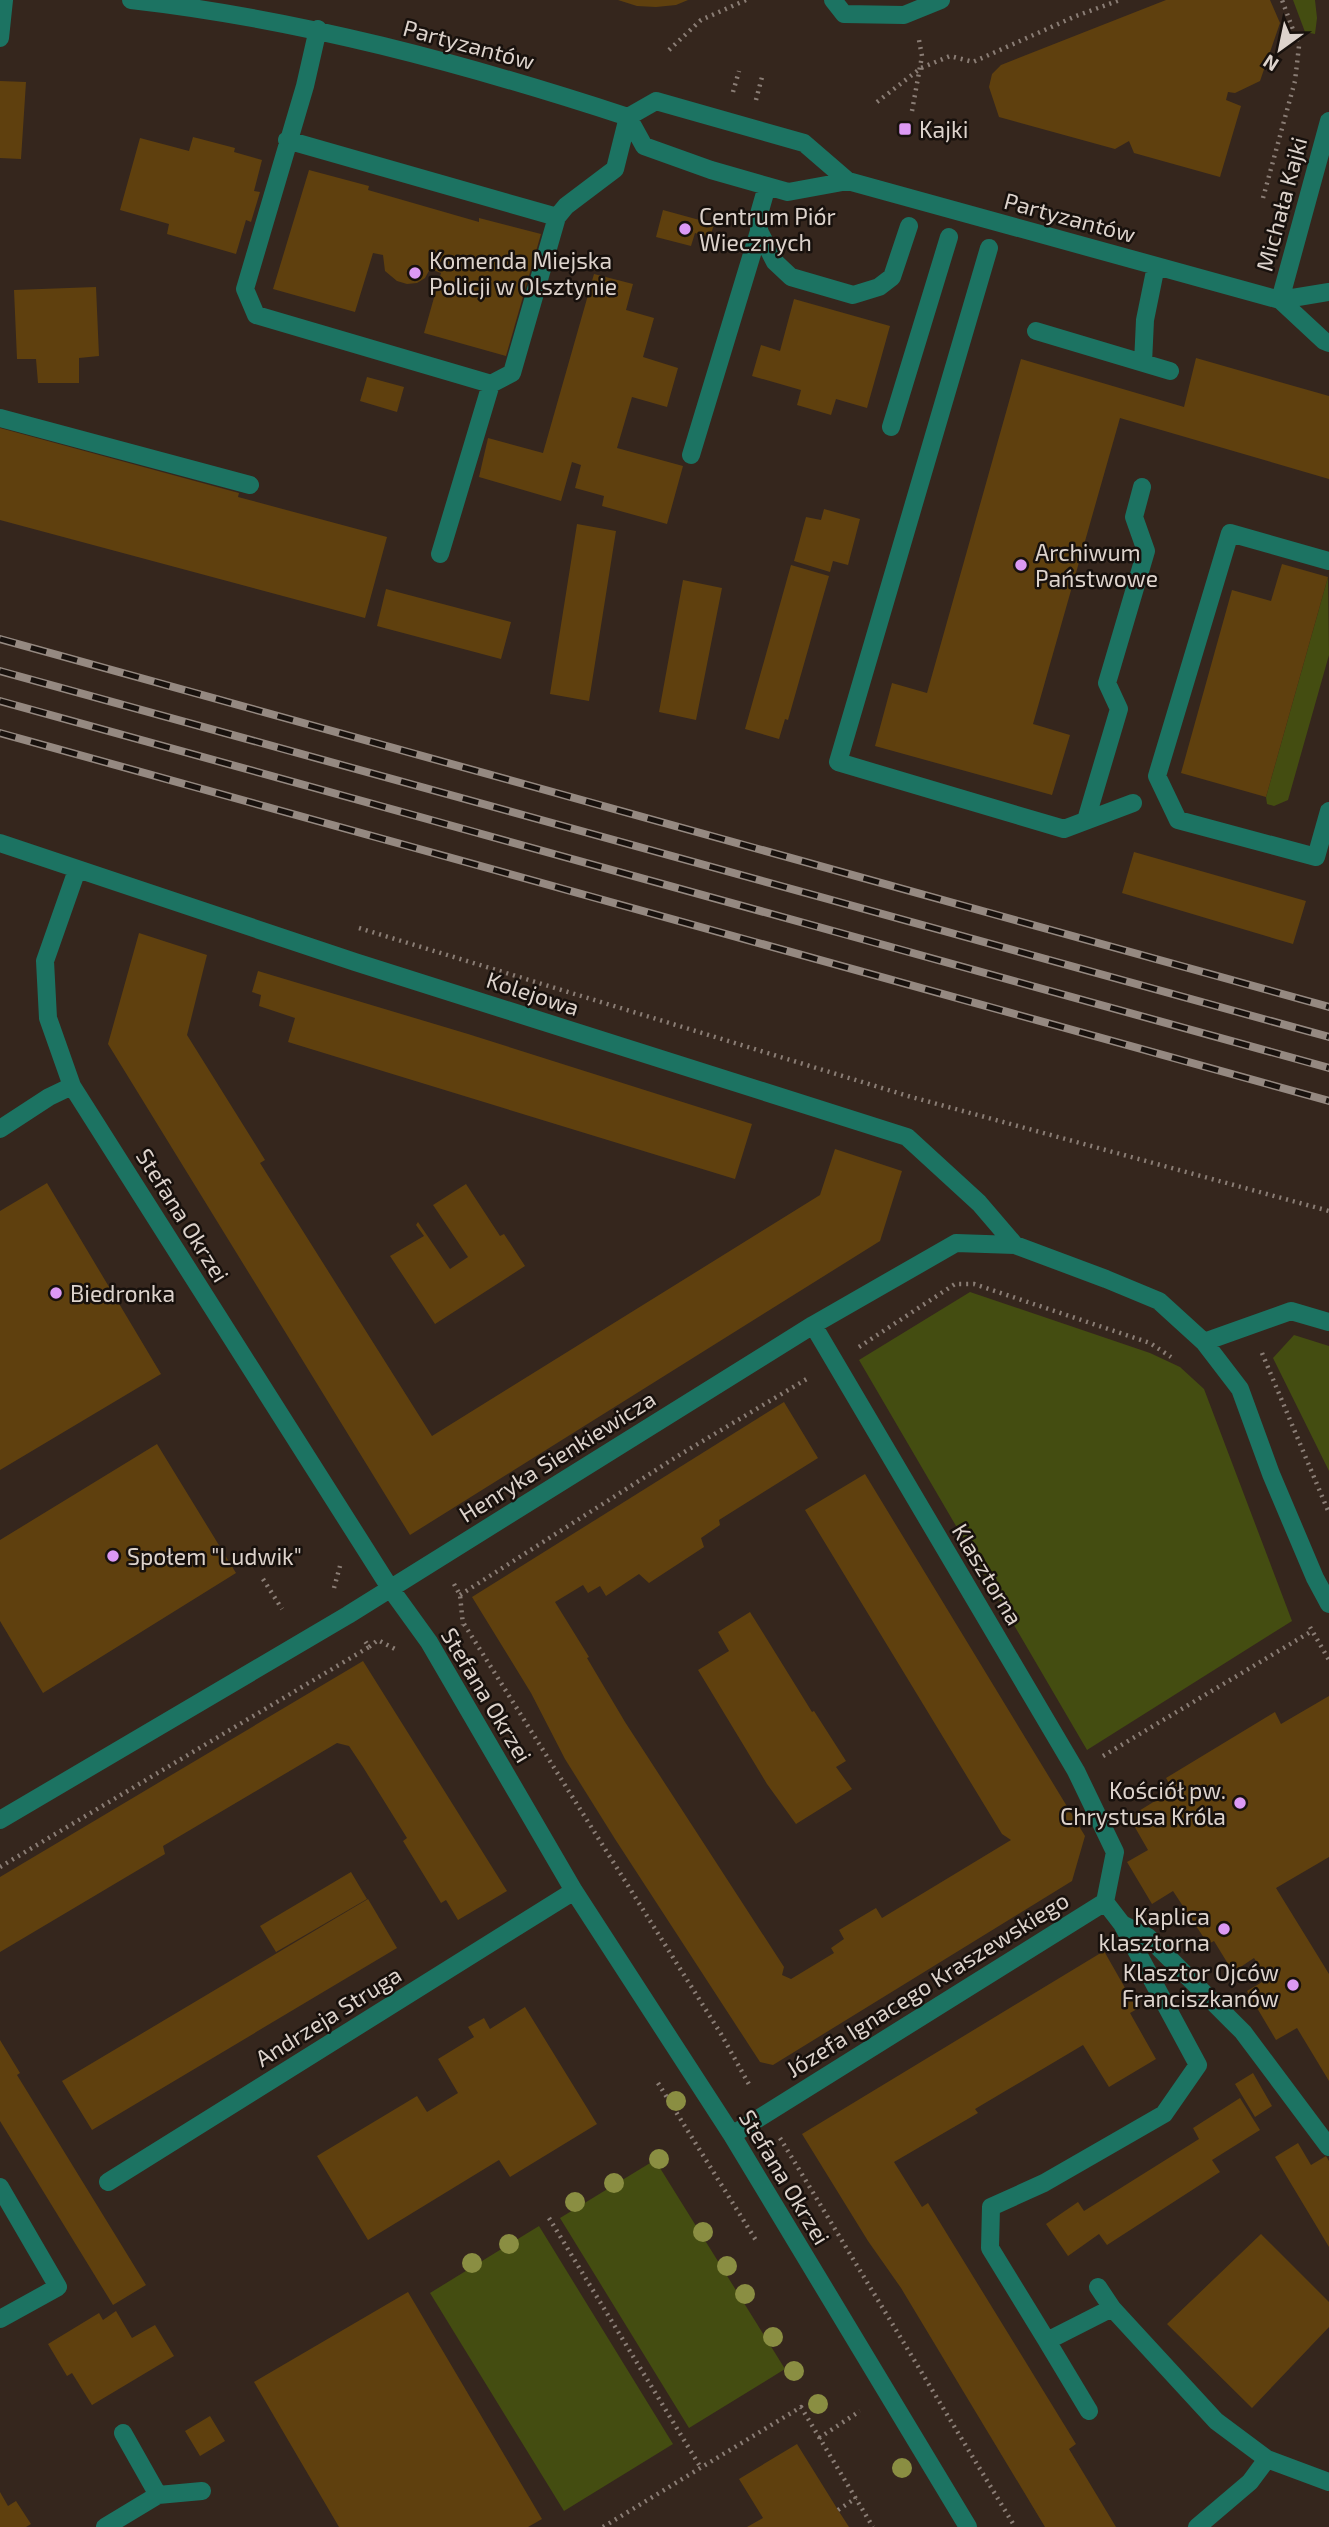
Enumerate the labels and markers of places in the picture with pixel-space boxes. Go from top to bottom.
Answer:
place label: Kajki [919,115,968,143]
marker: Kajki [897,121,913,137]
place label: Centrum Piór Wiecznych [699,202,836,256]
marker: Centrum Piór Wiecznych [677,221,693,237]
place label: Komenda Miejska Policji w Olsztynie [429,246,617,300]
marker: Komenda Miejska Policji w Olsztynie [407,265,423,281]
place label: Archiwum Państwowe [1035,538,1158,592]
marker: Archiwum Państwowe [1013,557,1029,573]
place label: Biedronka [70,1279,175,1307]
marker: Biedronka [48,1285,64,1301]
place label: Społem "Ludwik" [127,1542,302,1570]
marker: Społem "Ludwik" [105,1548,121,1564]
place label: Kościół pw. Chrystusa Króla [1060,1776,1226,1830]
marker: Kościół pw. Chrystusa Króla [1232,1795,1248,1811]
place label: Kaplica klasztorna [1098,1902,1210,1956]
marker: Kaplica klasztorna [1216,1921,1232,1937]
place label: Klasztor Ojców Franciszkanów [1122,1958,1279,2012]
marker: Klasztor Ojców Franciszkanów [1285,1977,1301,1993]

